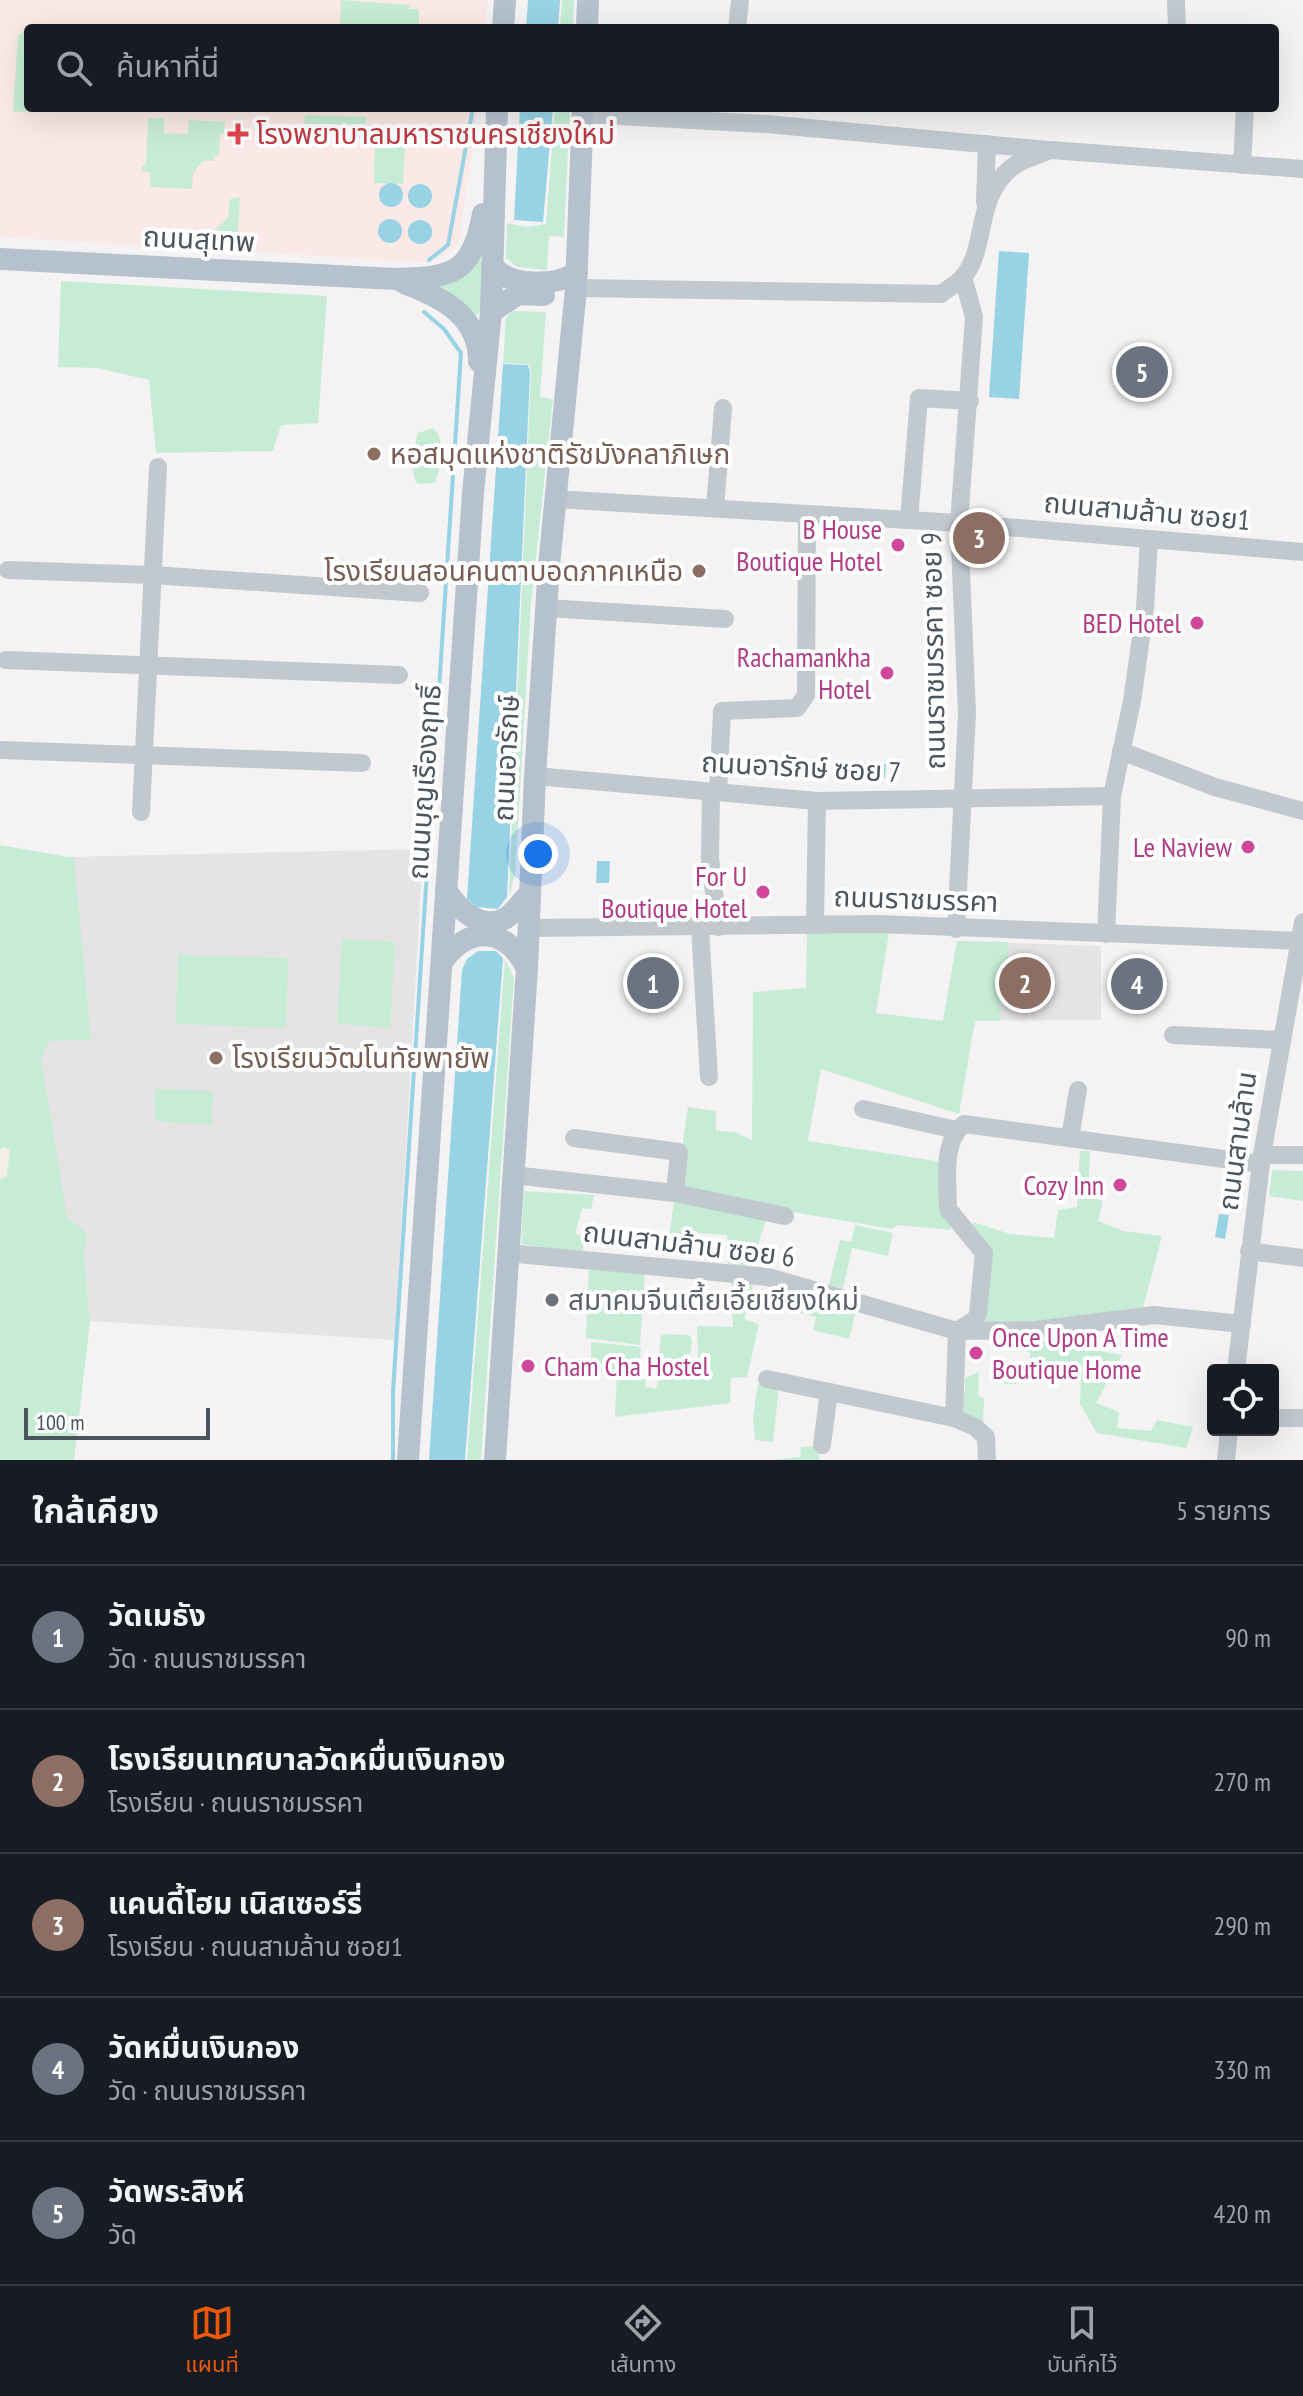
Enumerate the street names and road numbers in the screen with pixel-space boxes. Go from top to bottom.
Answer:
street label: ถนนสุเทพ [142,217,256,260]
street label: ถนนสามล้าน ซอย1 [1042,483,1252,538]
street label: ถนนราชมรรคา ซอย 9 [912,532,953,770]
street label: ถนนบุญเรืองฤทธิ์ [398,683,449,881]
street label: ถนนอารักษ์ [484,694,527,822]
street label: ถนนอารักษ์ ซอย 7 [700,743,902,790]
street label: ถนนราชมรรคา [833,877,999,920]
street label: ถนนสามล้าน [1208,1069,1265,1213]
street label: ถนนสามล้าน ซอย 6 [581,1212,797,1275]

